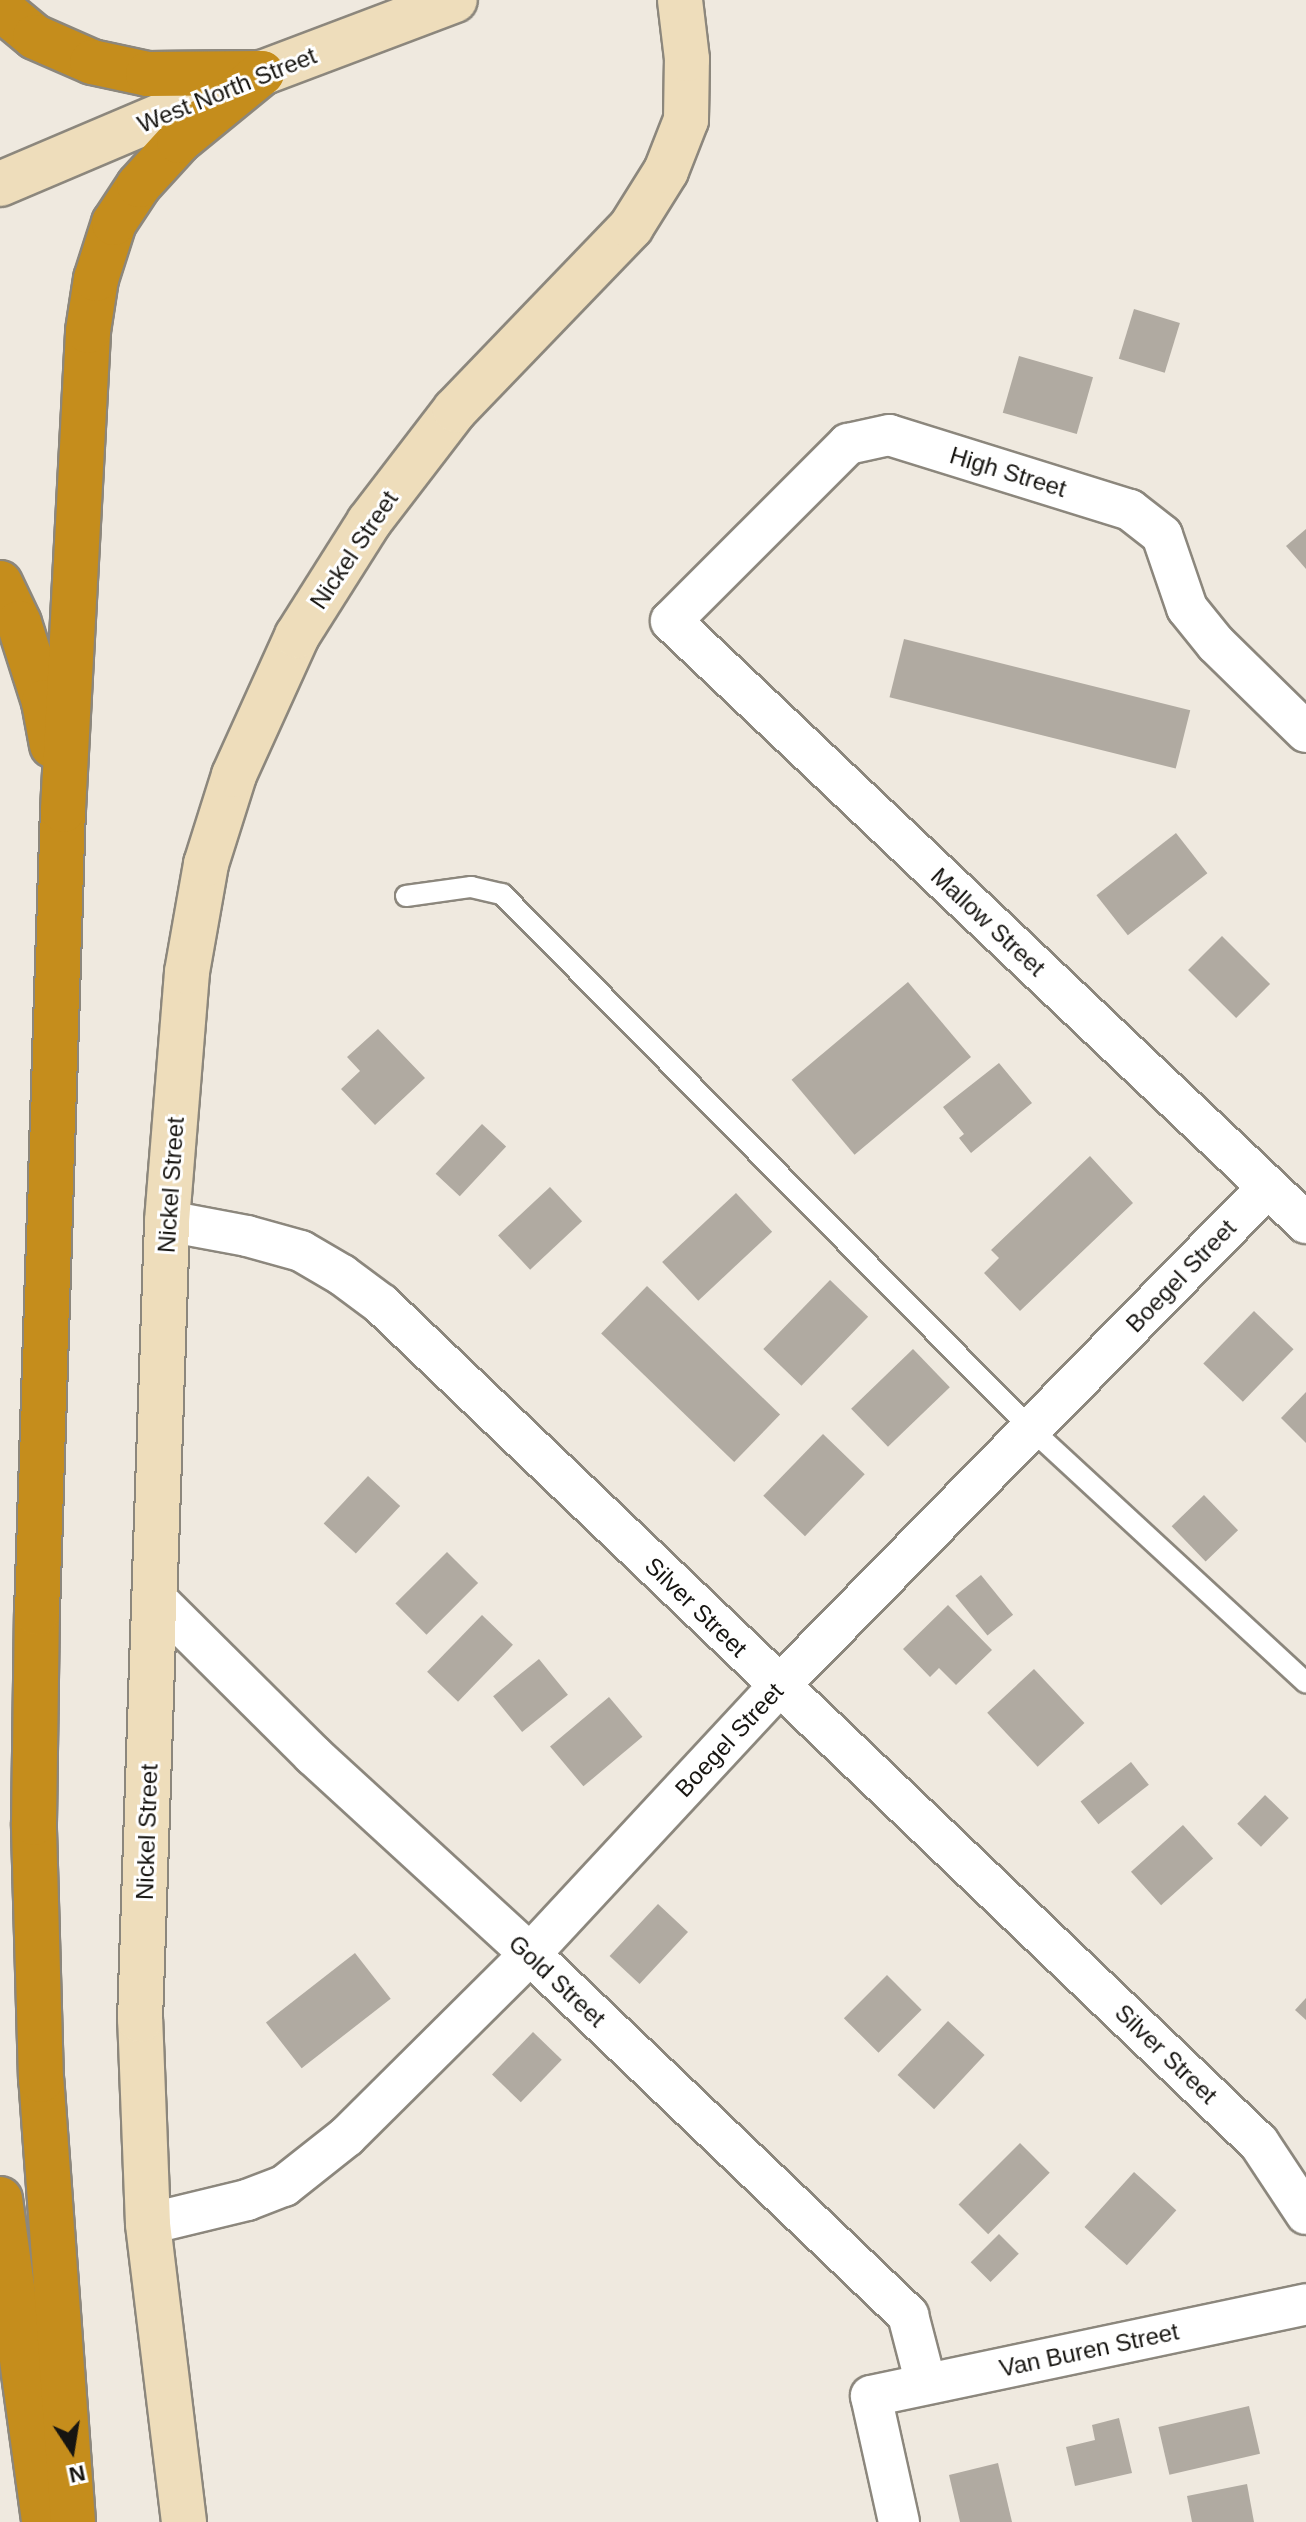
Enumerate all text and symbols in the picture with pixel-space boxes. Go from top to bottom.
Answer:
street label: West North Street [133,41,321,139]
street label: High Street [946,441,1070,503]
street label: Nickel Street [304,486,404,614]
street label: Mallow Street [925,862,1051,982]
street label: Nickel Street [152,1116,190,1254]
street label: Boegel Street [1120,1214,1242,1338]
street label: Silver Street [639,1551,753,1663]
street label: Boegel Street [669,1677,789,1803]
street label: Nickel Street [130,1764,164,1900]
street label: Gold Street [503,1929,611,2033]
street label: Silver Street [1109,1998,1223,2110]
street label: Van Buren Street [997,2317,1181,2383]
north arrow [32,2410,112,2490]
text: N [67,2460,87,2488]

